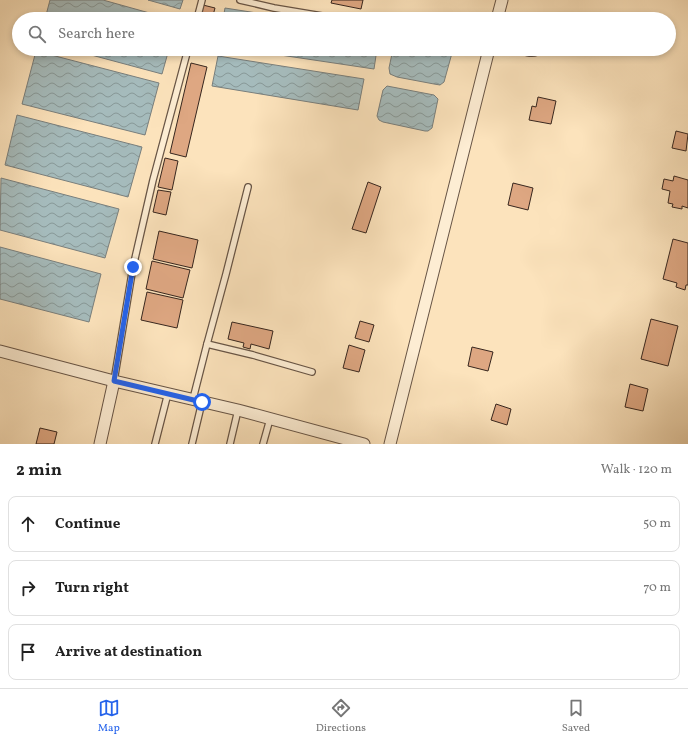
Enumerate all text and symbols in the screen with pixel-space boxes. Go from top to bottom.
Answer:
search box [12,12,676,56]
icon: search [26,23,48,45]
text: Search here [58,24,135,45]
route end [124,258,142,276]
route start [193,393,211,411]
text: 2 min [16,459,62,482]
text: Walk · 120 m [601,461,672,479]
icon: ahead [17,513,39,535]
text: Continue [55,514,120,535]
text: 50 m [643,515,671,533]
icon: right [17,577,39,599]
text: Turn right [55,578,129,599]
text: 70 m [643,579,671,597]
icon: arrive [17,641,39,663]
text: Arrive at destination [55,642,202,663]
tab: Map [98,697,120,736]
tab: Directions [316,697,366,736]
tab: Saved [562,697,590,736]

